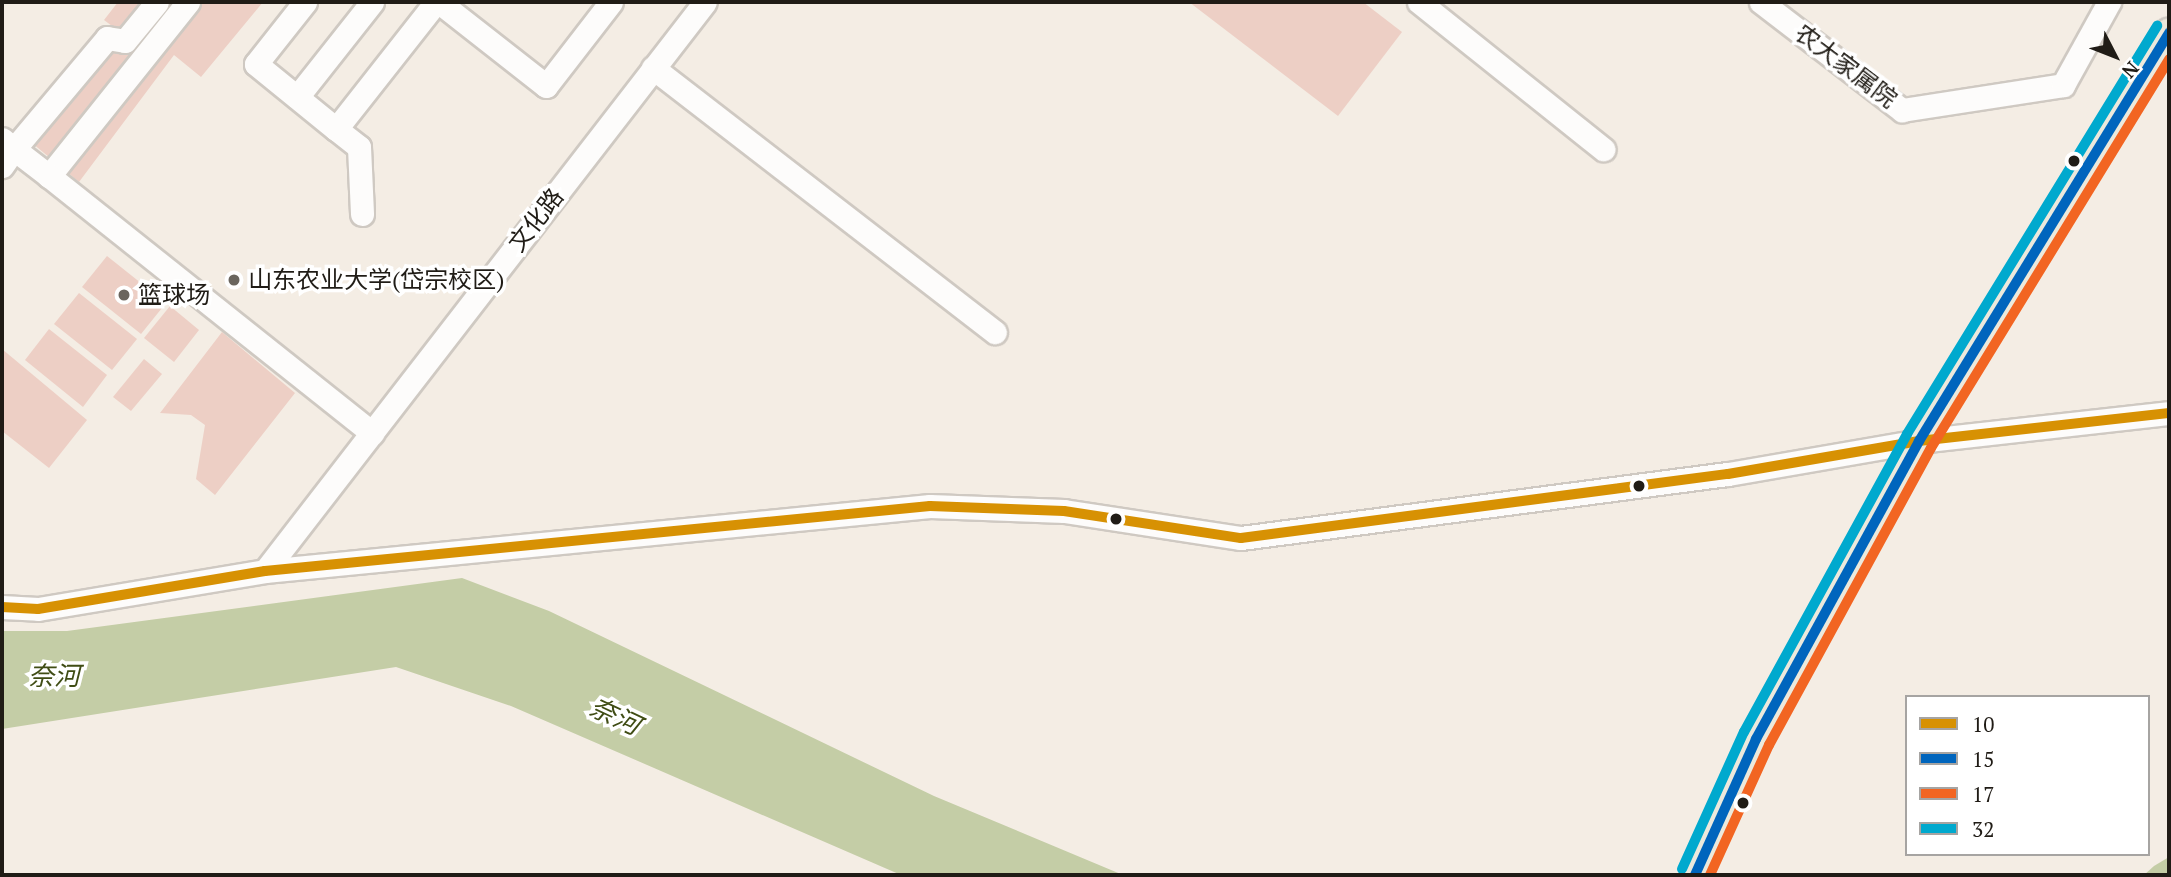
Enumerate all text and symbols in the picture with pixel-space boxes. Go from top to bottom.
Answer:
street label: 农大家属院 [1789,18,1903,114]
north arrow [2080,21,2150,91]
text: N [2117,57,2145,84]
unlabelled marker [2067,154,2081,168]
street label: 文化路 [502,183,570,257]
place label: 山东农业大学(岱宗校区) [248,266,504,294]
marker: 山东农业大学(岱宗校区) [226,272,242,288]
place label: 篮球场 [138,281,210,309]
marker: 篮球场 [116,287,132,303]
unlabelled marker [1632,479,1646,493]
unlabelled marker [1109,512,1123,526]
water label: 奈河 [28,660,80,692]
water label: 奈河 [585,691,645,741]
legend [1905,695,2150,856]
text: 10 [1972,710,1994,738]
text: 15 [1972,745,1994,773]
text: 17 [1972,780,1994,808]
unlabelled marker [1736,796,1750,810]
text: 32 [1972,815,1994,843]

